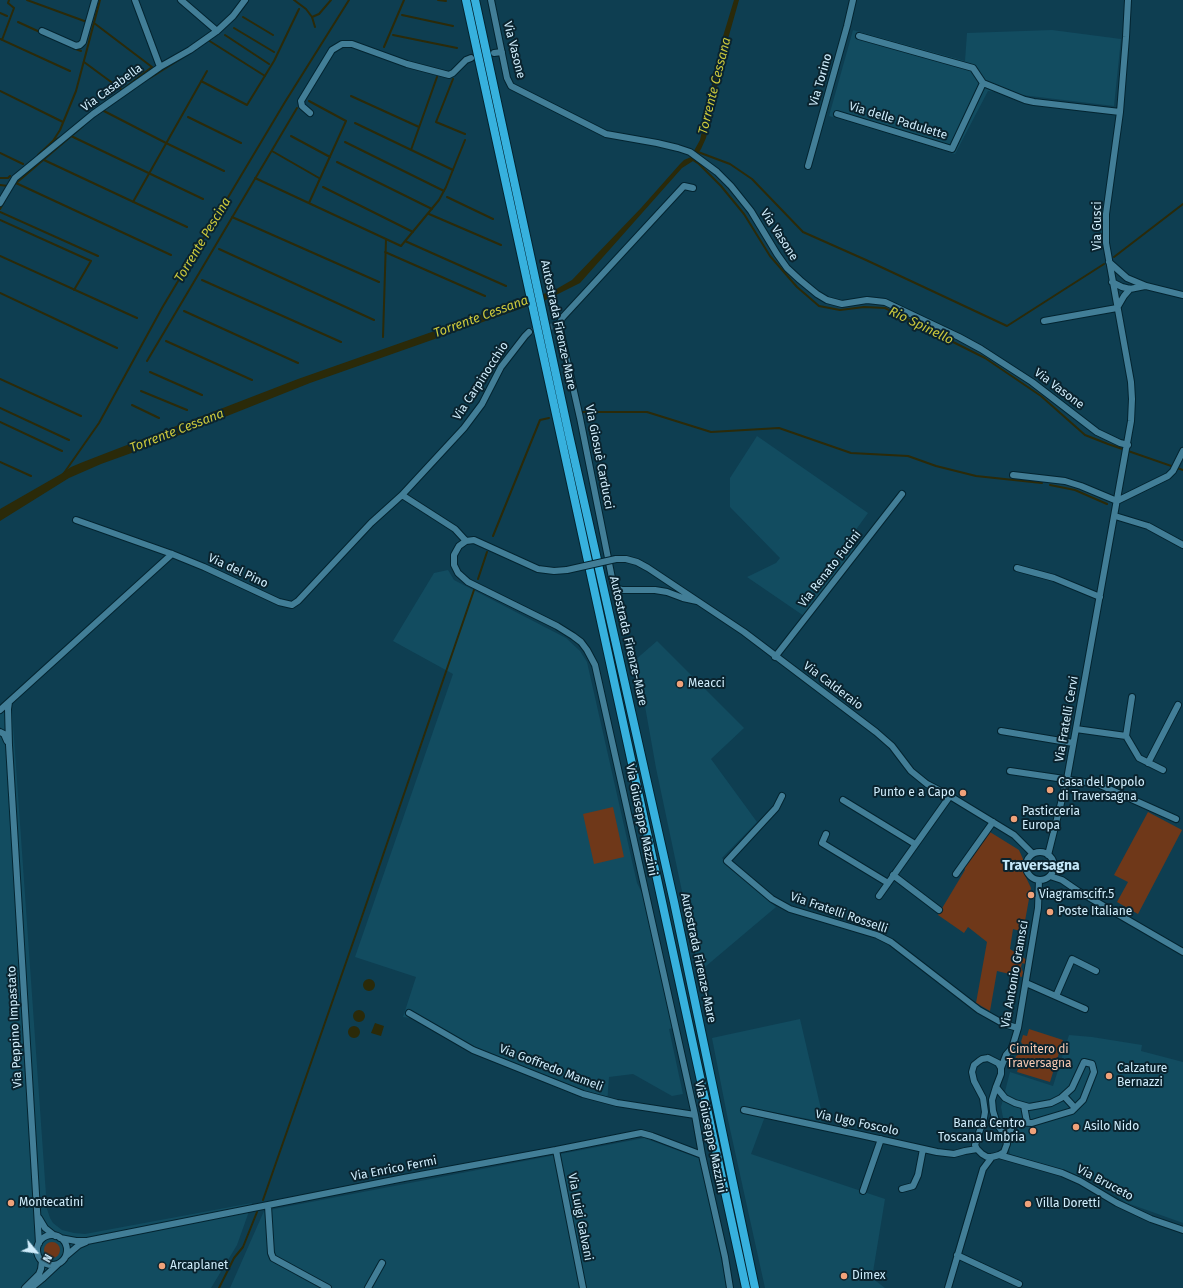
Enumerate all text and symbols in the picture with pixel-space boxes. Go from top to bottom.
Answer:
street label: Via Vasone [500,20,528,80]
water label: Torrente Cessana [695,36,735,136]
street label: Via Torino [807,52,835,108]
street label: Via Casabella [79,61,145,115]
street label: Via delle Padulette [847,99,949,143]
water label: Torrente Pescina [172,195,234,285]
street label: Via Gusci [1091,201,1105,251]
street label: Via Vasone [757,207,801,263]
street label: Autostrada Firenze-Mare [537,259,579,391]
water label: Torrente Cessana [432,293,530,341]
water label: Rio Spinello [886,304,956,348]
street label: Via Carpinocchio [450,339,512,423]
street label: Via Vasone [1031,366,1087,412]
street label: Via Giosuè Carducci [582,403,616,511]
water label: Torrente Cessana [128,406,226,456]
street label: Via Renato Fucini [796,528,864,610]
street label: Via del Pino [206,551,270,591]
street label: Autostrada Firenze-Mare [606,575,650,707]
street label: Via Calderaio [800,659,866,713]
street label: Via Fratelli Cervi [1052,675,1082,763]
place label: Meacci [688,677,725,691]
marker: Meacci [675,679,685,689]
street label: Via Giuseppe Mazzini [622,763,660,877]
place label: Casa del Popolo di Traversagna [1058,776,1145,804]
marker: Casa del Popolo di Traversagna [1045,785,1055,795]
place label: Punto e a Capo [873,786,955,800]
marker: Punto e a Capo [958,788,968,798]
place label: Pasticceria Europa [1022,805,1080,833]
marker: Pasticceria Europa [1009,814,1019,824]
district label: Traversagna [1002,858,1080,874]
place label: Viagramscifr.5 [1039,888,1114,902]
street label: Via Fratelli Rosselli [788,890,890,936]
marker: Viagramscifr.5 [1026,890,1036,900]
street label: Autostrada Firenze-Mare [677,892,719,1024]
place label: Poste Italiane [1058,905,1132,919]
marker: Poste Italiane [1045,907,1055,917]
street label: Via Antonio Gramsci [998,919,1032,1029]
street label: Via Peppino Impastato [5,965,25,1089]
street label: Via Goffredo Mameli [497,1042,605,1094]
park label: Cimitero di Traversagna [1007,1043,1071,1071]
place label: Calzature Bernazzi [1117,1062,1167,1090]
marker: Calzature Bernazzi [1104,1071,1114,1081]
street label: Via Giuseppe Mazzini [691,1080,729,1194]
street label: Via Ugo Foscolo [814,1107,900,1139]
place label: Banca Centro Toscana Umbria [938,1117,1025,1145]
place label: Asilo Nido [1084,1120,1139,1134]
marker: Asilo Nido [1071,1122,1081,1132]
marker: Banca Centro Toscana Umbria [1028,1126,1038,1136]
street label: Via Enrico Fermi [350,1154,438,1184]
street label: Via Bruceto [1074,1162,1136,1204]
street label: Via Luigi Galvani [564,1172,596,1262]
place label: Montecatini [19,1196,83,1210]
place label: Villa Doretti [1036,1197,1100,1211]
marker: Montecatini [6,1198,16,1208]
marker: Villa Doretti [1023,1199,1033,1209]
north arrow [16,1232,56,1272]
text: N [39,1252,54,1264]
place label: Arcaplanet [170,1259,228,1273]
marker: Arcaplanet [157,1261,167,1271]
place label: Dimex [852,1269,886,1283]
marker: Dimex [839,1271,849,1281]

